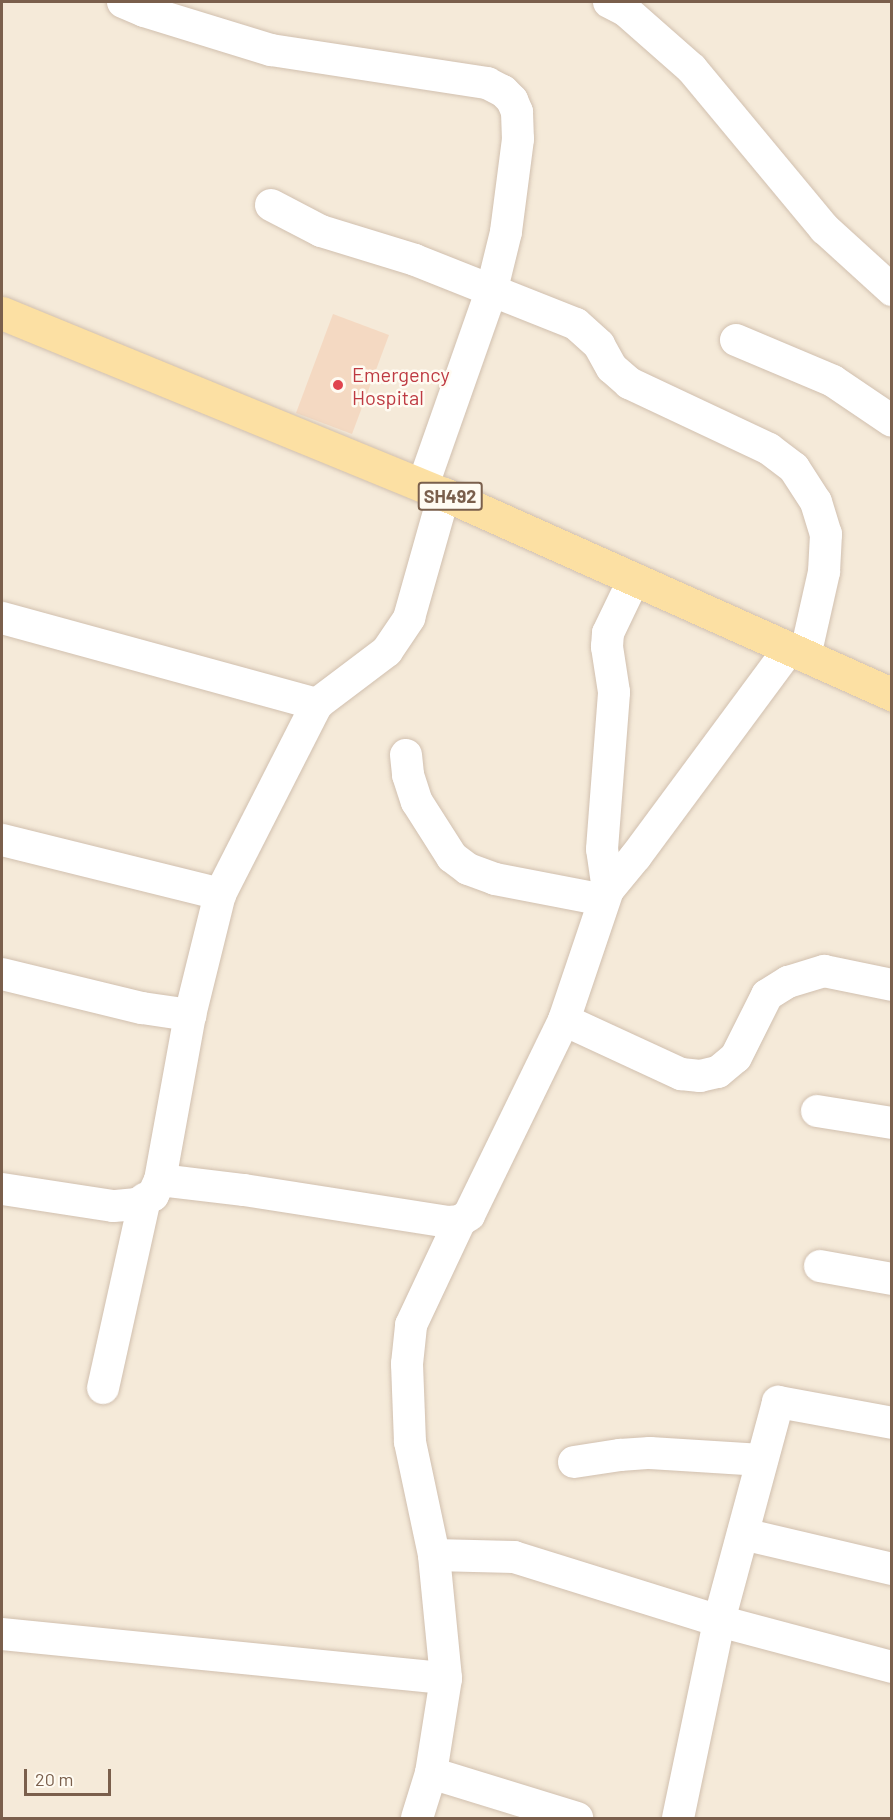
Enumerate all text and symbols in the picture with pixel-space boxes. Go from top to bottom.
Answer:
place label: Emergency Hospital [352,362,450,409]
marker: Emergency Hospital [329,376,347,394]
road number: SH492 [417,481,483,511]
scale bar [27,1757,114,1795]
text: 20 m [35,1768,73,1790]

